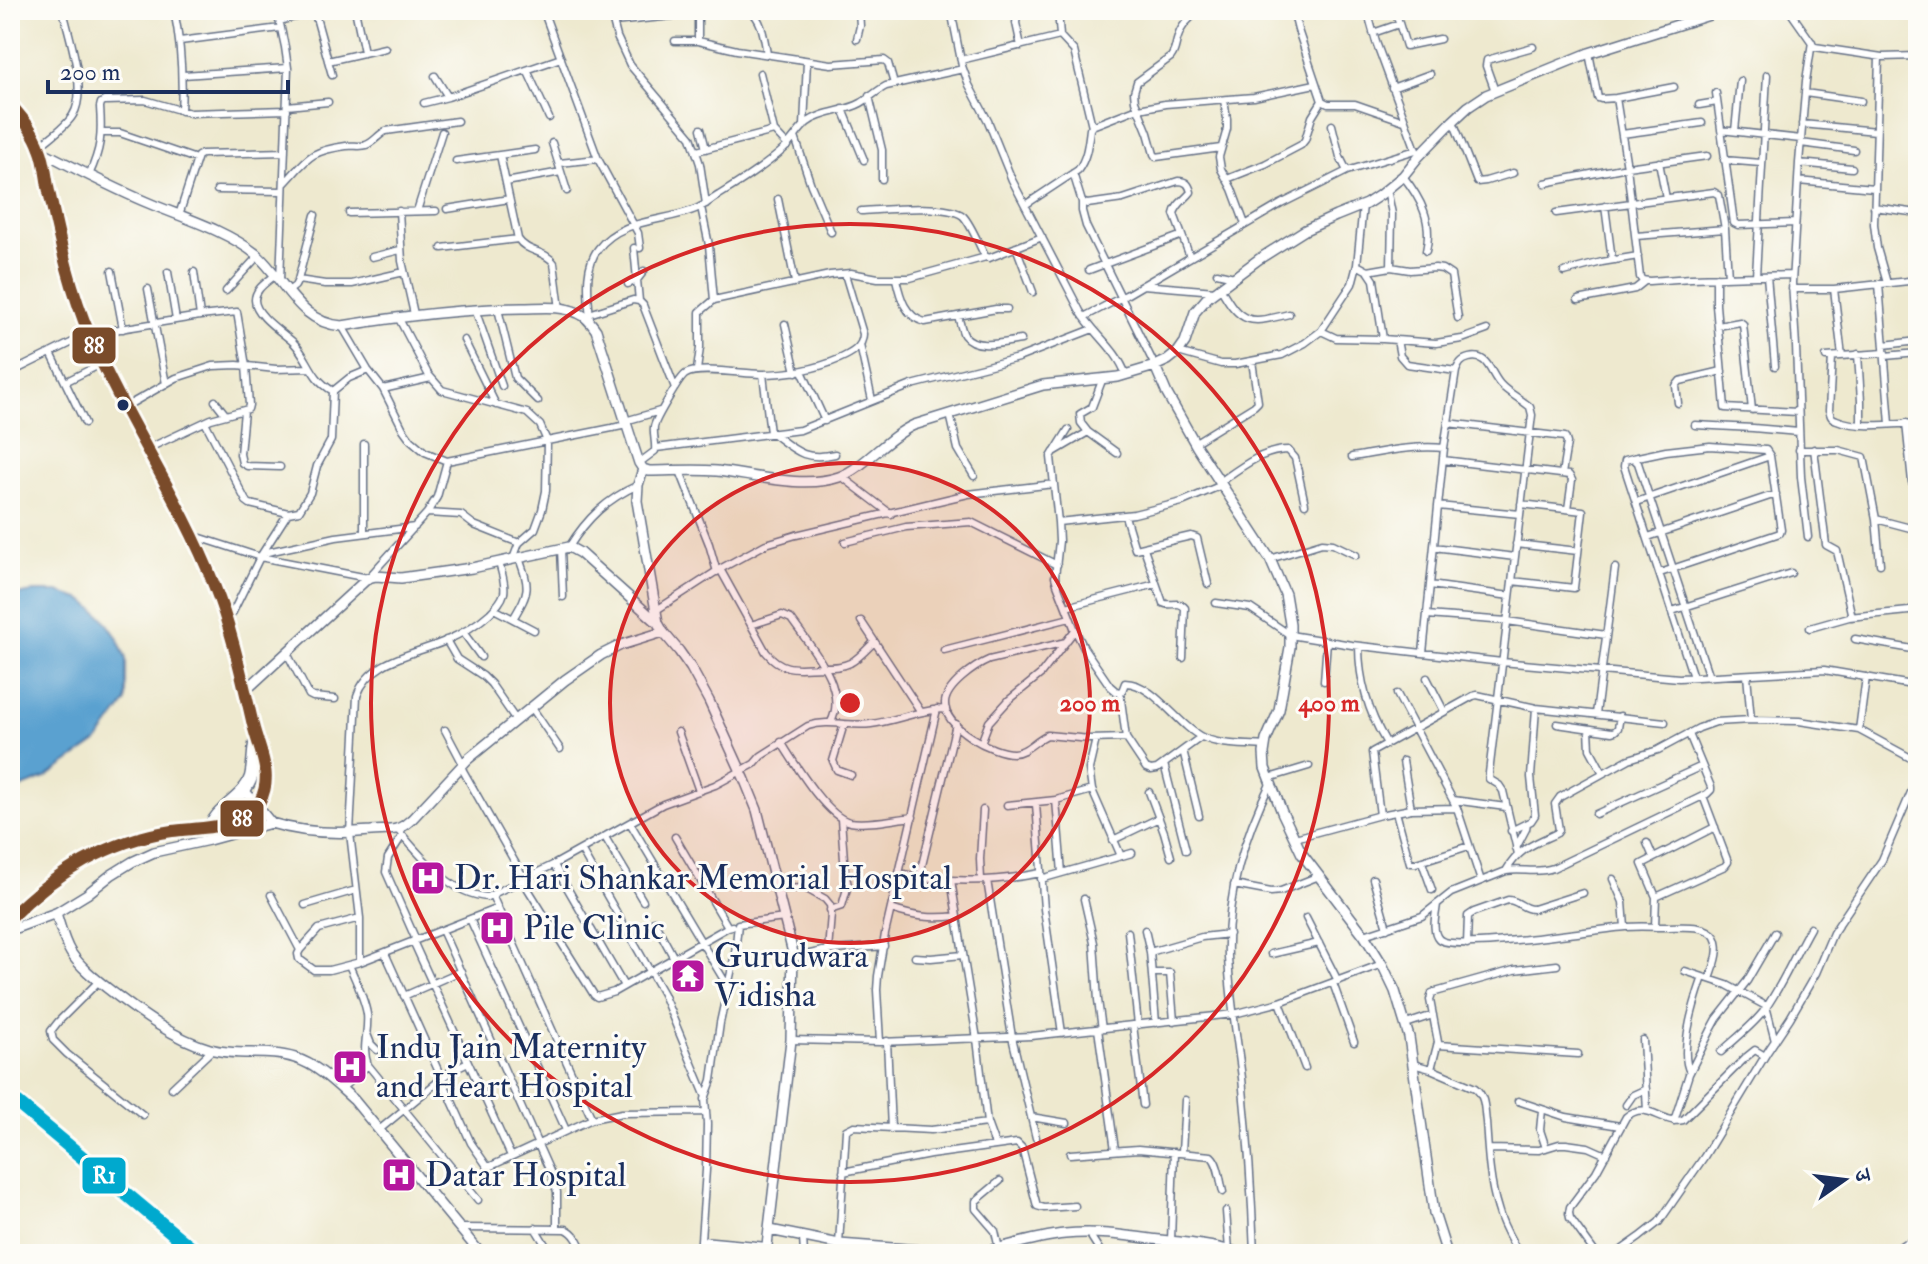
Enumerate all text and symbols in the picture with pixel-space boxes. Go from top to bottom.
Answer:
scale bar [48,44,288,94]
text: 200 m [60,57,121,88]
line badge: 88 [71,326,117,365]
text: 88 [84,332,105,360]
unlabelled marker [115,397,131,413]
text: 200 m [1060,688,1121,719]
text: 400 m [1297,688,1360,719]
centre of rings [836,689,864,717]
line badge: 88 [219,799,265,838]
text: 88 [232,805,253,833]
place label: Dr. Hari Shankar Memorial Hospital [454,857,952,900]
hospital icon: Dr. Hari Shankar Memorial Hospital [409,859,447,897]
place label: Pile Clinic [523,907,665,950]
hospital icon: Pile Clinic [478,909,516,947]
place label: Gurudwara Vidisha [714,935,870,1017]
temple icon: Gurudwara Vidisha [669,957,707,995]
place label: Indu Jain Maternity and Heart Hospital [376,1026,647,1108]
hospital icon: Indu Jain Maternity and Heart Hospital [331,1048,369,1086]
north arrow [1804,1140,1884,1220]
place label: Datar Hospital [425,1154,627,1197]
line badge: R1 [81,1156,127,1195]
hospital icon: Datar Hospital [380,1156,418,1194]
text: R1 [92,1162,116,1190]
text: उ [1847,1165,1878,1186]

